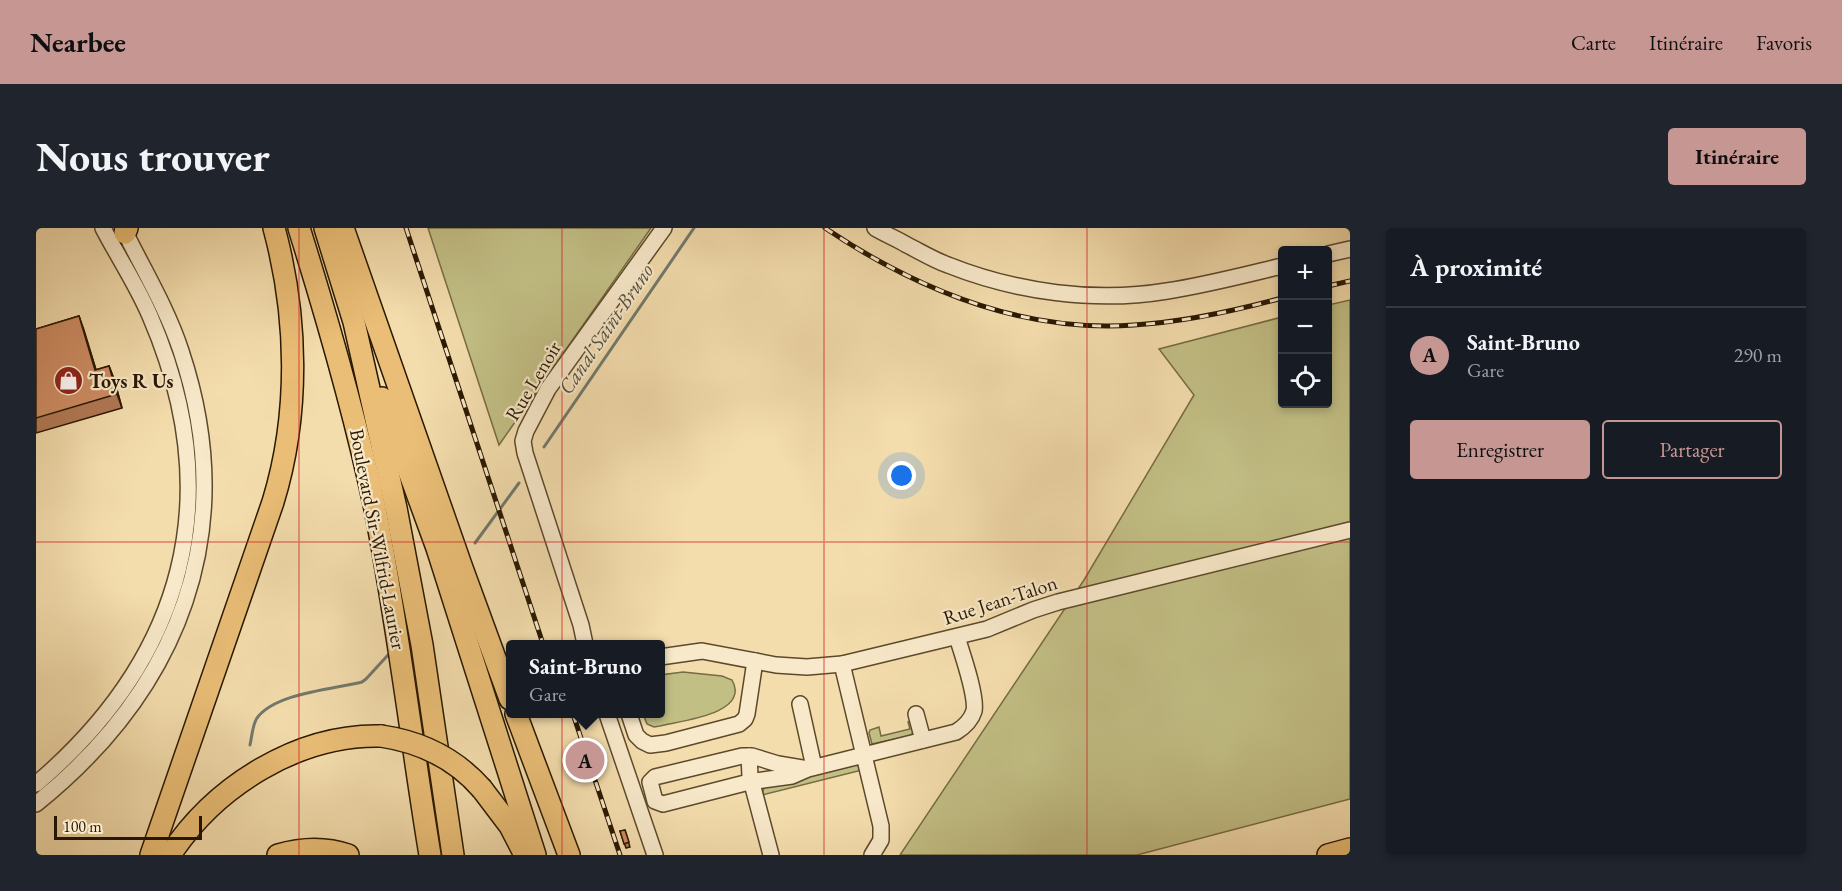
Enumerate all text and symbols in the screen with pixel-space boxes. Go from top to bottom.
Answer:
text: Nearbee [30,24,126,60]
text: Carte [1571,29,1616,56]
text: Itinéraire [1649,29,1723,56]
text: Favoris [1756,29,1812,56]
button: Itinéraire [1668,128,1806,185]
text: Nous trouver [36,129,270,184]
map controls [1278,246,1332,408]
button: + [1278,246,1332,300]
text: À proximité [1410,250,1542,284]
water label: Canal Saint-Bruno [552,258,659,399]
button: − [1278,300,1332,354]
text: Saint-Bruno [1467,328,1580,357]
street label: Rue Lenoir [499,336,567,425]
text: A [1422,342,1437,368]
text: 290 m [1734,342,1782,368]
button: locate [1278,354,1332,408]
text: Gare [1467,357,1504,383]
shop icon: Toys R Us [52,365,84,397]
place label: Toys R Us [89,368,173,394]
button: Enregistrer [1410,420,1590,479]
button: Partager [1602,420,1782,479]
street label: Boulevard Sir-Wilfrid-Laurier [344,426,412,652]
your location [887,461,916,490]
street label: Rue Jean-Talon [940,569,1061,631]
popup [506,640,665,718]
text: Saint-Bruno [529,652,642,681]
text: Gare [529,681,566,707]
pin: A [566,738,604,782]
scale bar [54,813,202,840]
text: 100 m [63,816,102,837]

